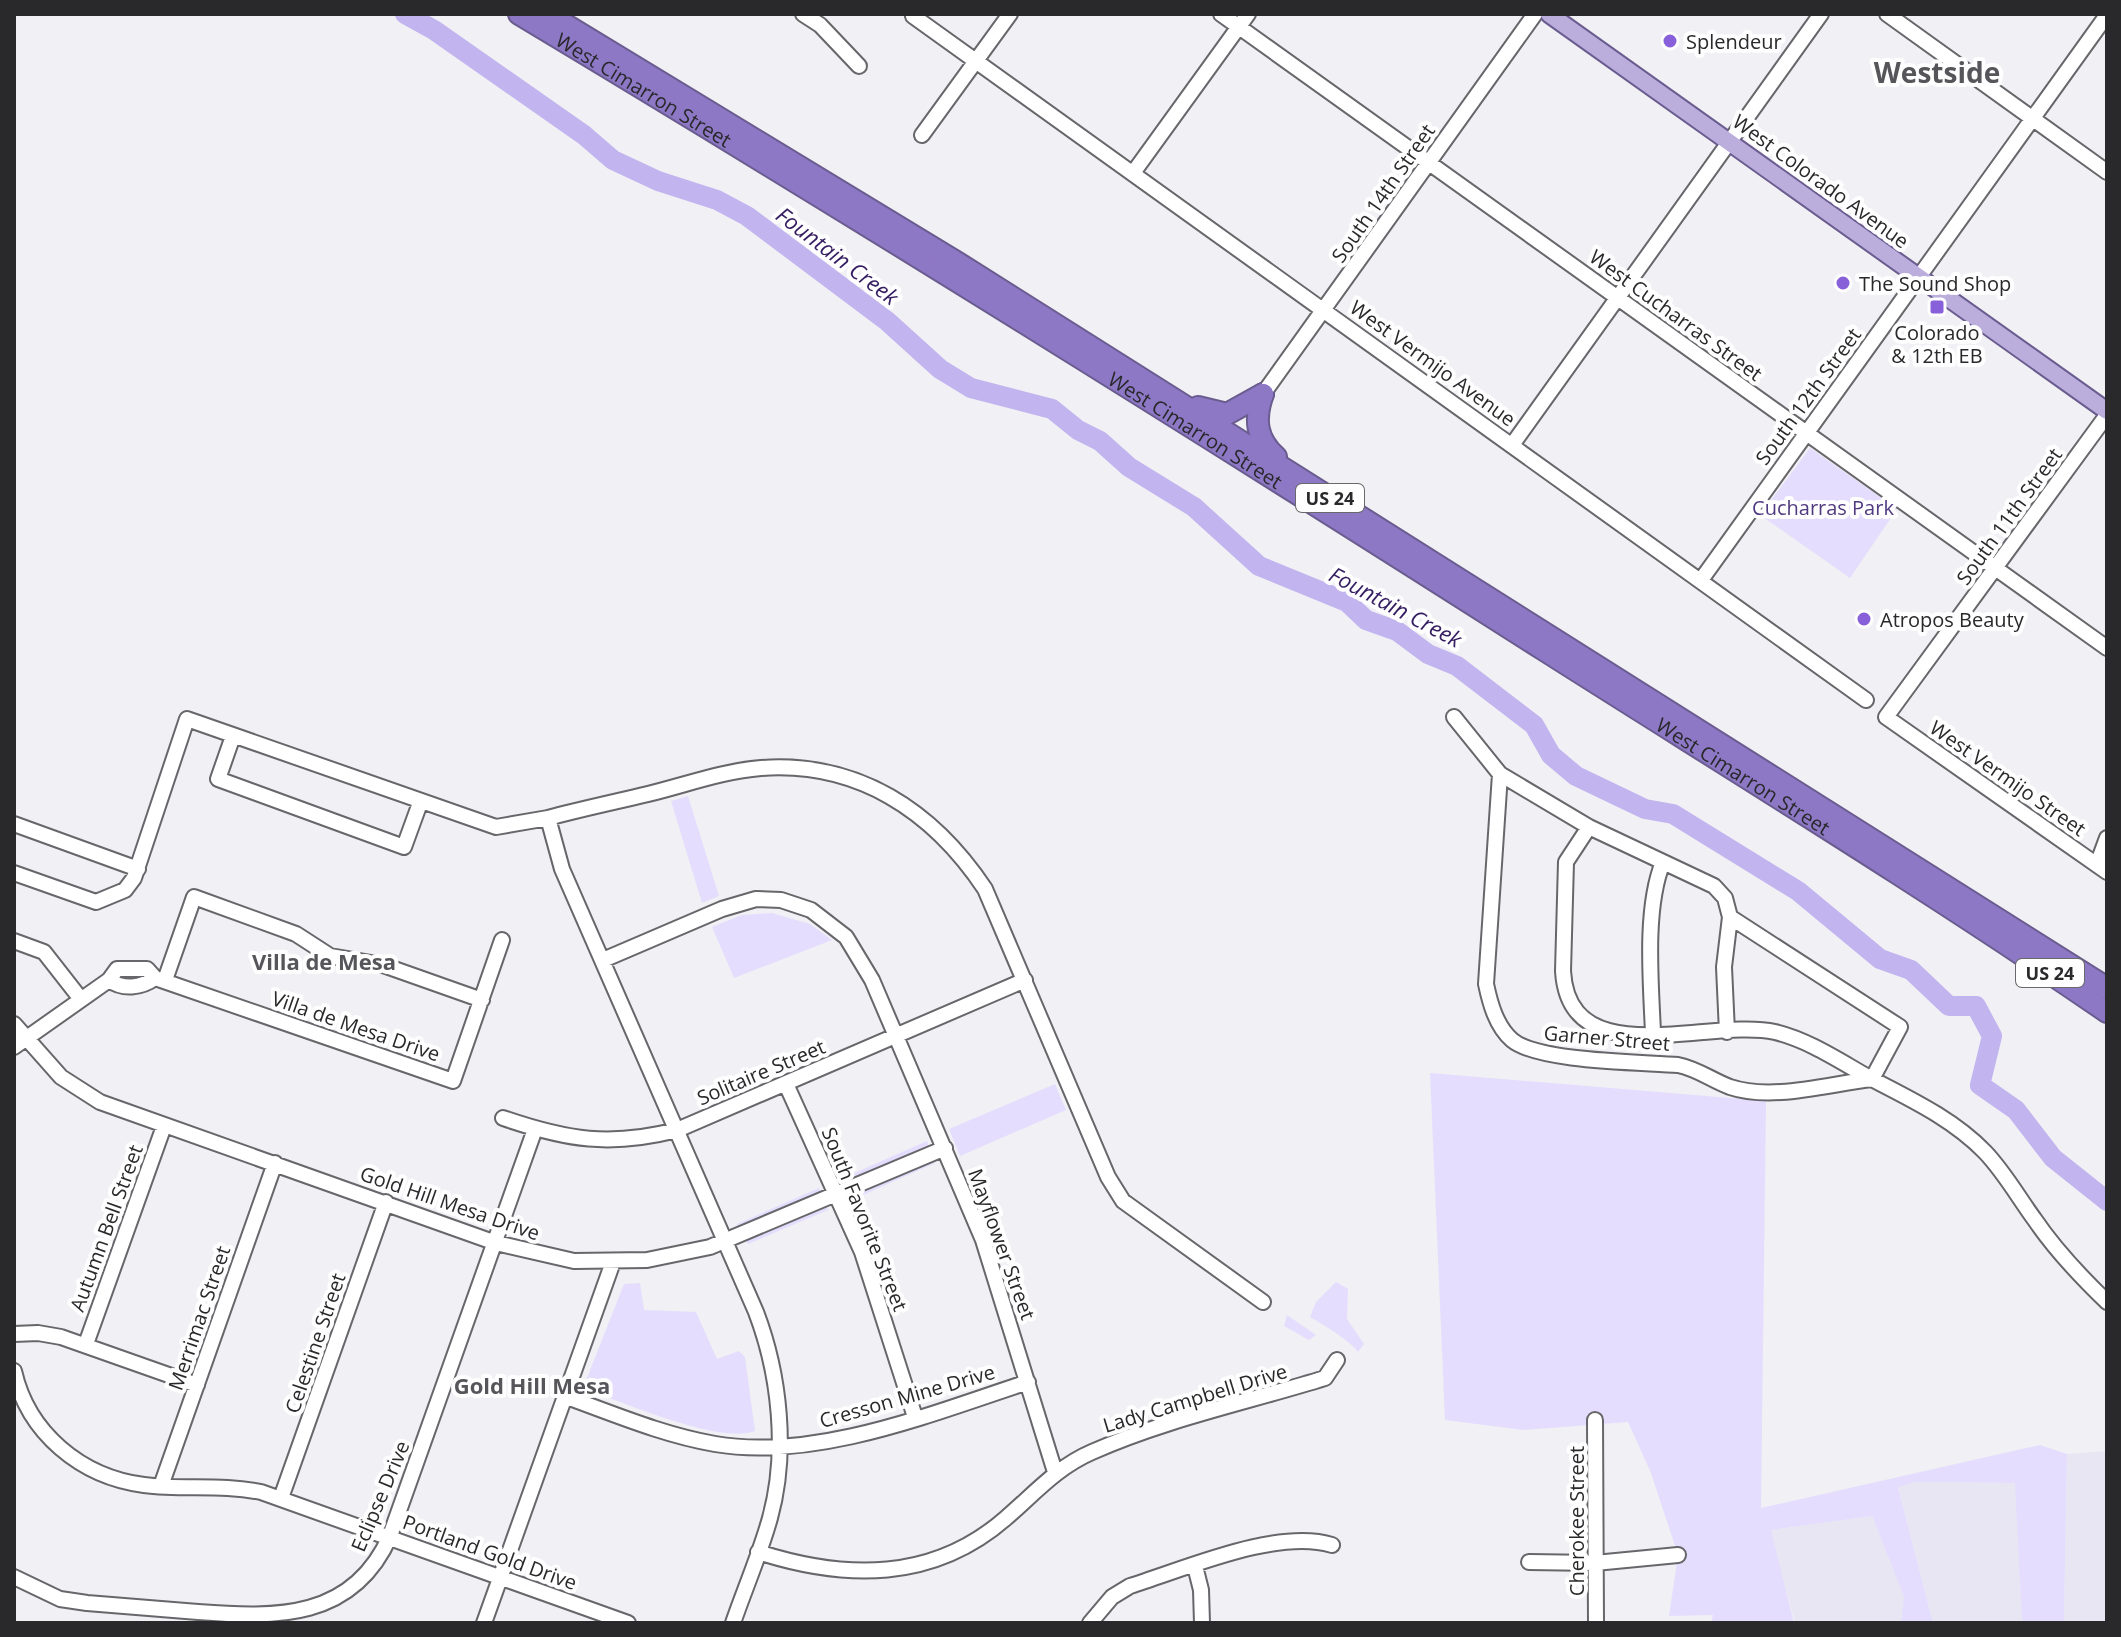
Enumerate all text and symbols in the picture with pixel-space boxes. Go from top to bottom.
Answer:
street label: West Cimarron Street [551,26,737,153]
place label: Splendeur [1686,28,1782,55]
marker: Splendeur [1661,32,1679,50]
district label: Westside [1874,53,2000,91]
street label: West Colorado Avenue [1727,108,1915,254]
street label: South 14th Street [1325,118,1441,268]
water label: Fountain Creek [771,199,906,312]
street label: West Cucharras Street [1584,243,1768,387]
place label: The Sound Shop [1859,270,2011,297]
marker: The Sound Shop [1834,274,1852,292]
street label: West Vermijo Avenue [1345,294,1521,432]
marker: Colorado & 12th EB [1928,298,1946,316]
place label: Colorado & 12th EB [1891,319,1983,369]
street label: South 12th Street [1749,322,1867,470]
street label: West Cimarron Street [1103,365,1288,494]
street label: South 11th Street [1950,442,2068,590]
road number: US 24 [1296,484,1364,512]
park label: Cucharras Park [1752,494,1894,521]
water label: Fountain Creek [1324,558,1469,654]
place label: Atropos Beauty [1880,606,2025,633]
marker: Atropos Beauty [1855,610,1873,628]
street label: West Cimarron Street [1651,711,1835,841]
street label: West Vermijo Street [1925,714,2091,842]
district label: Villa de Mesa [252,946,396,976]
road number: US 24 [2016,959,2084,987]
street label: Villa de Mesa Drive [268,985,444,1067]
street label: Garner Street [1543,1019,1671,1057]
street label: Solitaire Street [693,1033,829,1111]
street label: South Favorite Street [816,1123,914,1315]
street label: Autumn Bell Street [63,1141,149,1315]
street label: Gold Hill Mesa Drive [357,1160,543,1246]
street label: Mayflower Street [962,1165,1042,1323]
street label: Merrimac Street [162,1242,236,1394]
street label: Celestine Street [278,1269,352,1417]
street label: Lady Campbell Drive [1100,1357,1290,1439]
street label: Cresson Mine Drive [816,1358,998,1434]
district label: Gold Hill Mesa [454,1370,610,1400]
street label: Eclipse Drive [345,1436,415,1556]
street label: Cherokee Street [1563,1446,1590,1596]
street label: Portland Gold Drive [399,1508,581,1596]

